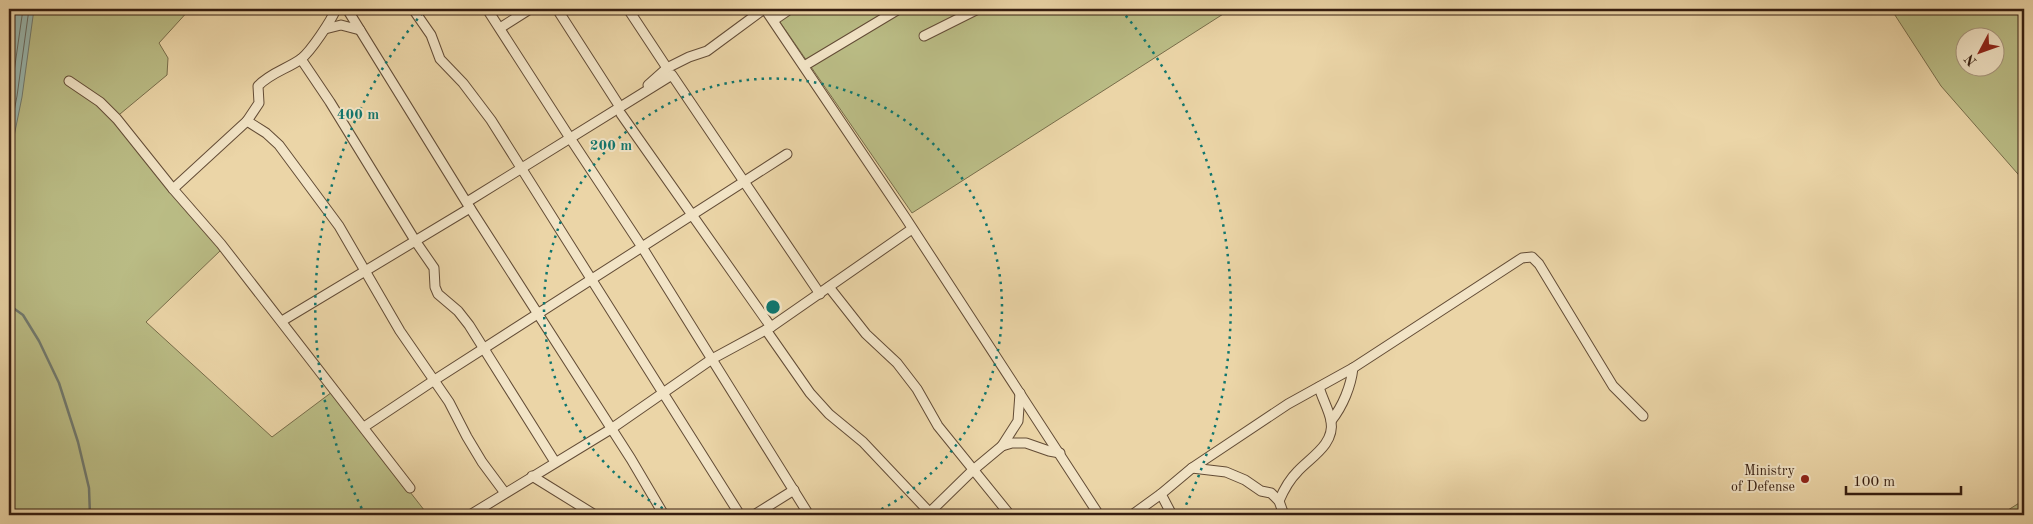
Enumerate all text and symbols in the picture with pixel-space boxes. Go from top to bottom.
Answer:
north arrow [1956,28,2006,78]
text: N [1962,51,1980,69]
text: 400 m [337,108,379,123]
text: 200 m [590,139,632,154]
centre of rings [764,298,782,316]
place label: Ministry of Defense [1731,464,1796,494]
scale bar [1846,464,1960,496]
marker: Ministry of Defense [1799,473,1811,485]
text: 100 m [1853,475,1895,490]

